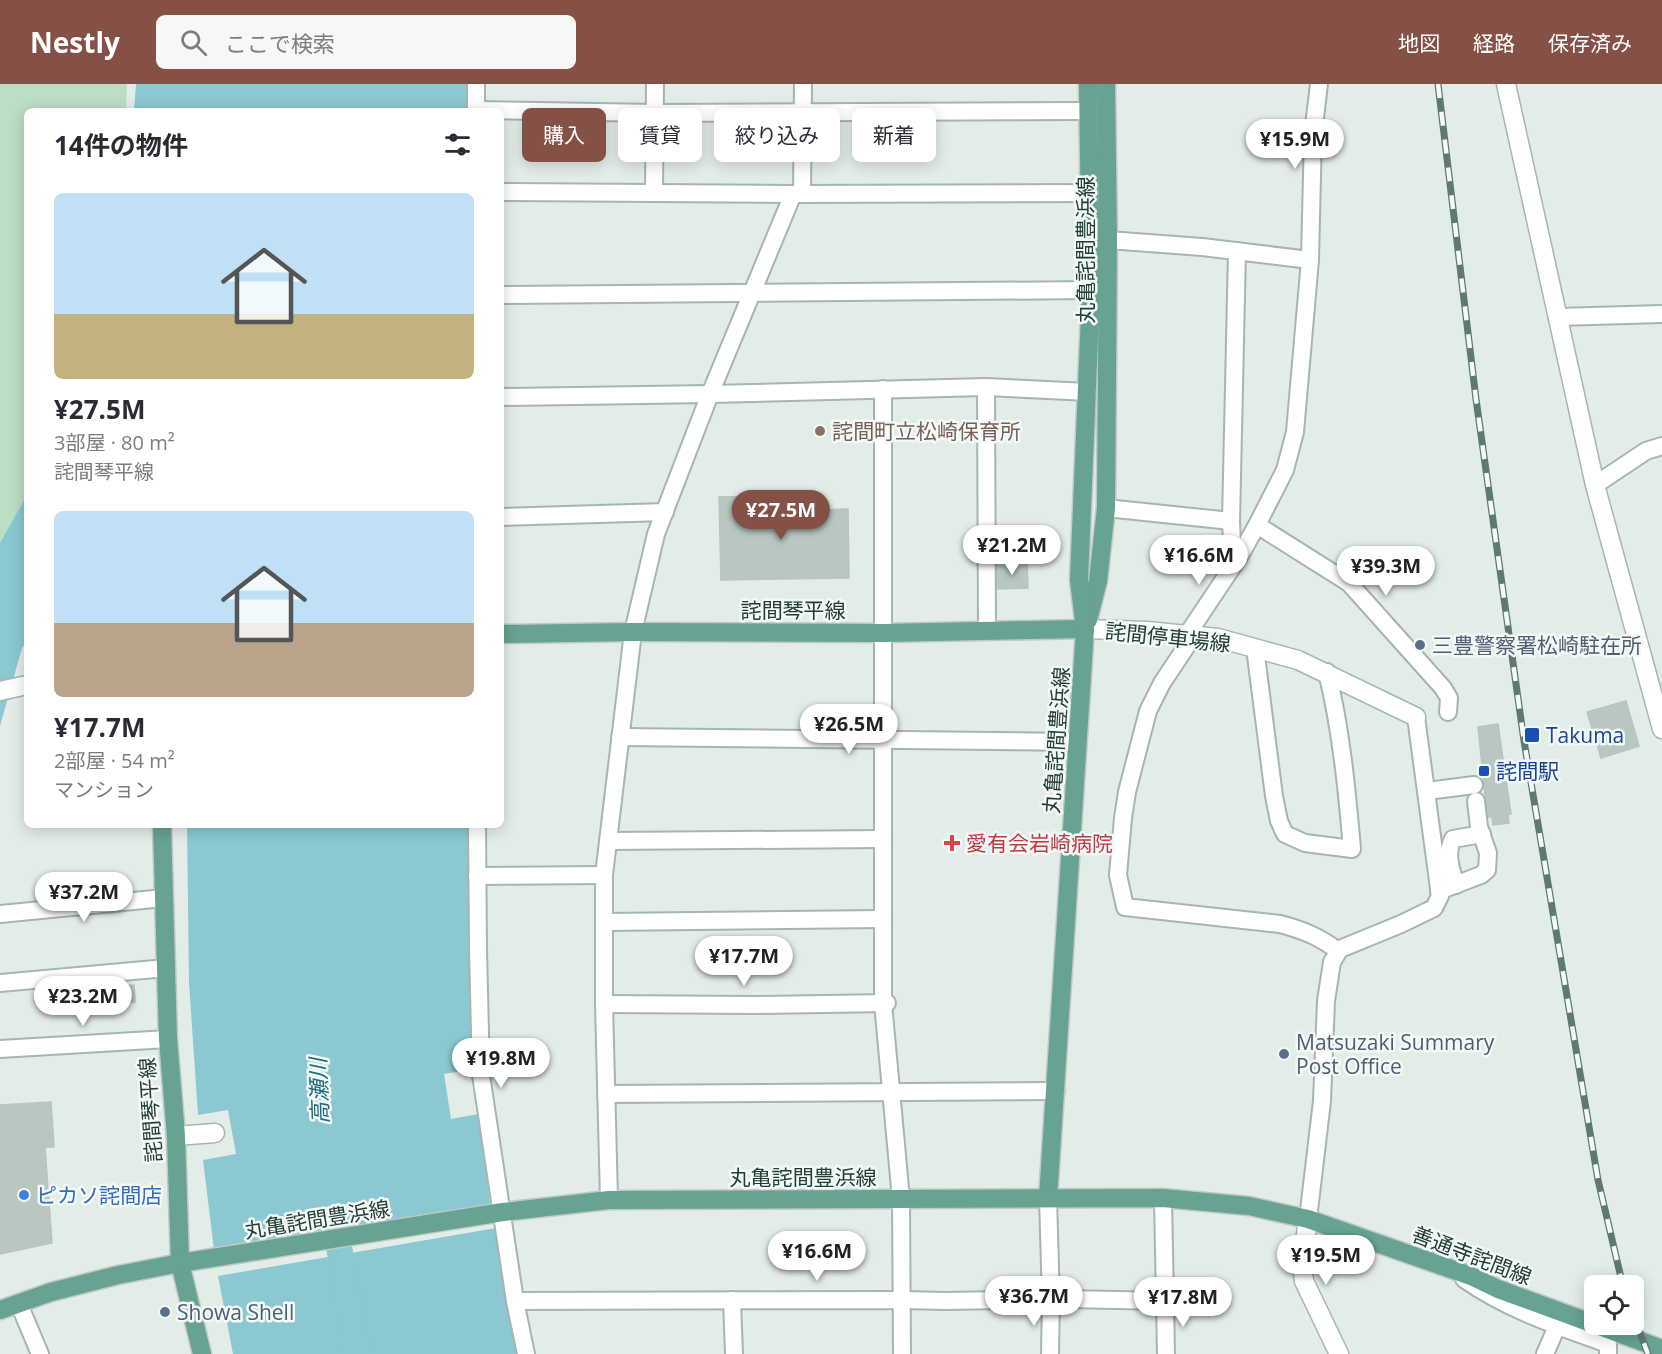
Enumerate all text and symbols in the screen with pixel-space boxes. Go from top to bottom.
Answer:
search box [156,15,576,69]
text: Nestly [30,23,120,61]
icon: search [177,26,210,59]
text: ここで検索 [225,28,335,58]
text: 地図 [1398,29,1440,57]
text: 経路 [1473,29,1515,57]
text: 保存済み [1548,29,1632,57]
chip: 購入 [522,108,606,162]
chip: 賃貸 [618,108,702,162]
chip: 絞り込み [714,108,840,162]
chip: 新着 [852,108,936,162]
pin: ¥15.9M [1246,119,1344,170]
text: ¥15.9M [1260,125,1330,152]
text: 14件の物件 [54,127,188,163]
icon: filters [441,128,474,161]
street label: 丸亀詫間豊浜線 [1071,177,1099,324]
icon: home [210,232,318,340]
text: ¥27.5M [54,391,145,427]
place label: 詫間町立松崎保育所 [832,417,1021,445]
marker: 詫間町立松崎保育所 [813,424,827,438]
text: 3部屋 · 80 m² [54,429,175,456]
text: 詫間琴平線 [54,458,154,485]
pin: ¥27.5M [732,490,830,541]
text: ¥27.5M [746,496,816,523]
pin: ¥21.2M [963,525,1061,576]
text: ¥21.2M [977,531,1047,558]
pin: ¥16.6M [1150,535,1248,586]
text: ¥16.6M [1164,541,1234,568]
pin: ¥39.3M [1337,546,1435,597]
icon: home [210,550,318,658]
text: ¥39.3M [1351,552,1421,579]
street label: 詫間琴平線 [741,596,846,624]
street label: 詫間停車場線 [1104,616,1232,658]
place label: 三豊警察署松崎駐在所 [1432,631,1642,659]
marker: 三豊警察署松崎駐在所 [1413,638,1427,652]
street label: 丸亀詫間豊浜線 [1037,666,1075,814]
pin: ¥26.5M [800,704,898,755]
text: ¥17.7M [54,709,145,745]
text: ¥26.5M [814,710,884,737]
place label: Takuma [1546,721,1624,749]
marker: Takuma [1523,726,1541,744]
text: 2部屋 · 54 m² [54,747,175,774]
place label: 詫間駅 [1496,757,1559,785]
marker: 詫間駅 [1477,764,1491,778]
text: マンション [54,776,154,803]
place label: 愛有会岩崎病院 [966,829,1113,857]
marker: 愛有会岩崎病院 [943,834,961,852]
pin: ¥37.2M [35,872,133,923]
text: ¥37.2M [49,878,119,905]
pin: ¥17.7M [695,936,793,987]
text: ¥17.7M [709,942,779,969]
pin: ¥23.2M [34,976,132,1027]
text: ¥23.2M [48,982,118,1009]
place label: Matsuzaki Summary Post Office [1296,1028,1495,1080]
pin: ¥19.8M [452,1038,550,1089]
text: ¥19.8M [466,1044,536,1071]
marker: Matsuzaki Summary Post Office [1277,1047,1291,1061]
water label: 高瀬川 [302,1056,334,1125]
street label: 詫間琴平線 [132,1057,168,1163]
street label: 丸亀詫間豊浜線 [730,1163,877,1191]
place label: ピカソ詫間店 [36,1181,162,1209]
marker: ピカソ詫間店 [17,1188,31,1202]
street label: 丸亀詫間豊浜線 [242,1194,392,1244]
street label: 善通寺詫間線 [1408,1219,1536,1291]
pin: ¥16.6M [768,1231,866,1282]
pin: ¥19.5M [1277,1235,1375,1286]
text: ¥16.6M [782,1237,852,1264]
text: ¥19.5M [1291,1241,1361,1268]
map controls [1584,1275,1644,1335]
button: locate [1584,1275,1644,1335]
pin: ¥36.7M [985,1276,1083,1327]
pin: ¥17.8M [1134,1277,1232,1328]
text: ¥36.7M [999,1282,1069,1309]
text: ¥17.8M [1148,1283,1218,1310]
place label: Showa Shell [177,1298,294,1326]
marker: Showa Shell [158,1305,172,1319]

